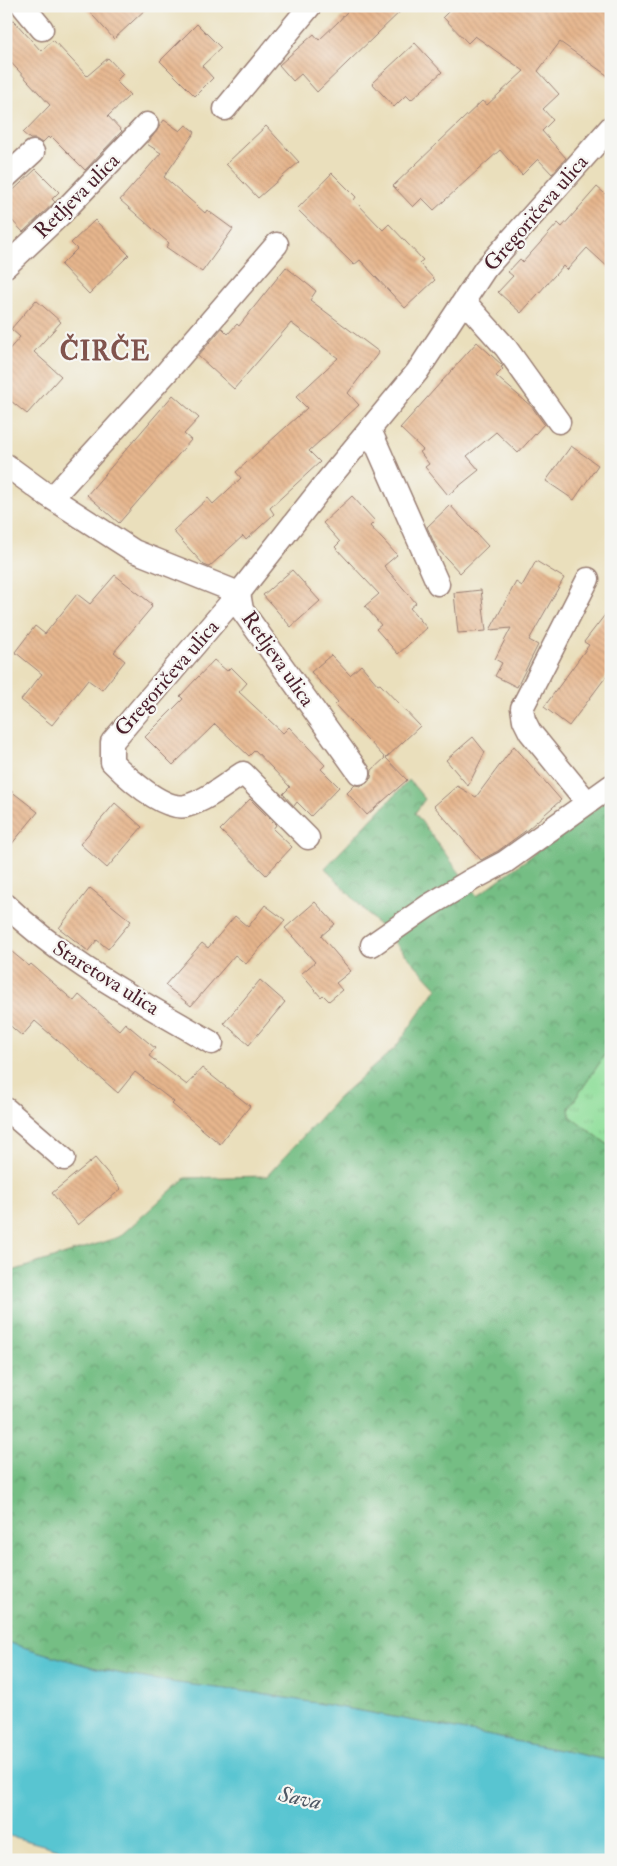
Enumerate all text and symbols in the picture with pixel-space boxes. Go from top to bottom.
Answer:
street label: Retljeva ulica [28,147,126,245]
street label: Gregoričeva ulica [478,149,594,277]
district label: ČIRČE [60,333,150,368]
street label: Retljeva ulica [235,606,321,712]
street label: Gregoričeva ulica [109,614,225,742]
street label: Staretova ulica [47,934,165,1022]
water label: Sava [275,1780,324,1816]

